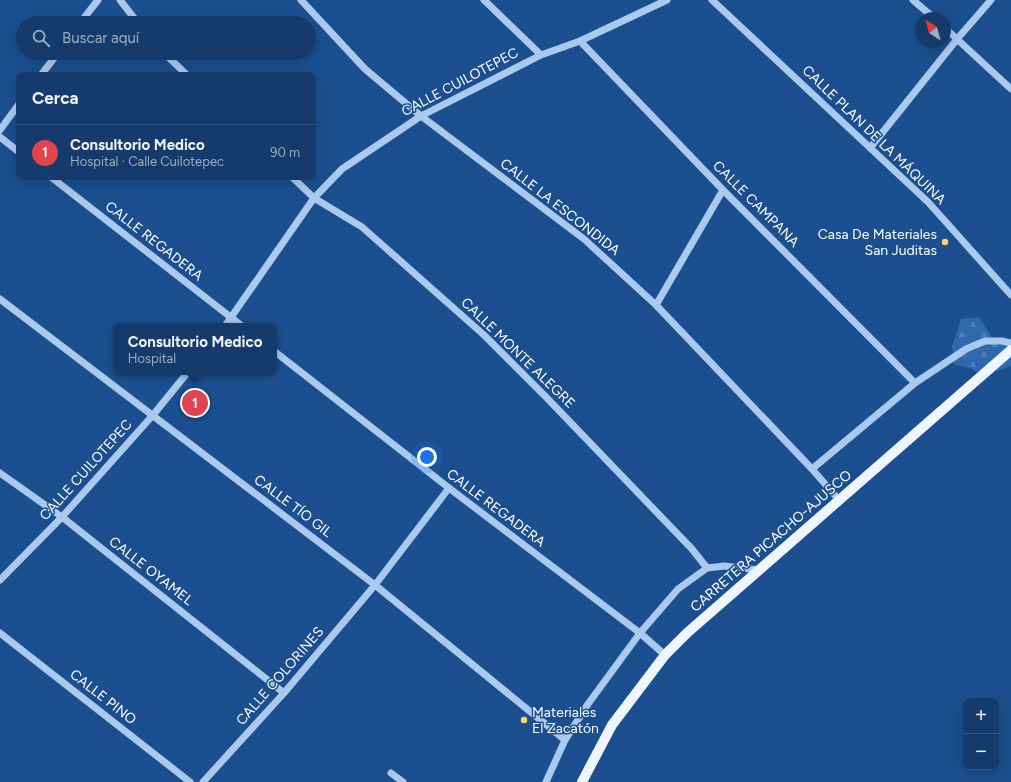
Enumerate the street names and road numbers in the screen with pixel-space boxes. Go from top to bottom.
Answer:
street label: CALLE CUILOTEPEC [399,44,521,120]
street label: CALLE PLAN DE LA MÁQUINA [799,62,950,208]
street label: CALLE LA ESCONDIDA [497,155,624,259]
street label: CALLE CAMPANA [709,157,803,251]
street label: CALLE REGADERA [102,198,207,285]
street label: CALLE MONTE ALEGRE [458,294,578,412]
street label: CALLE CUILOTEPEC [36,416,136,524]
street label: CALLE REGADERA [443,465,549,551]
street label: CARRETERA PICACHO-AJUSCO [687,466,855,616]
street label: CALLE TÍO GIL [251,471,336,541]
street label: CALLE OYAMEL [106,533,197,610]
street label: CALLE COLORINES [233,623,327,729]
street label: CALLE PINO [66,666,140,728]

